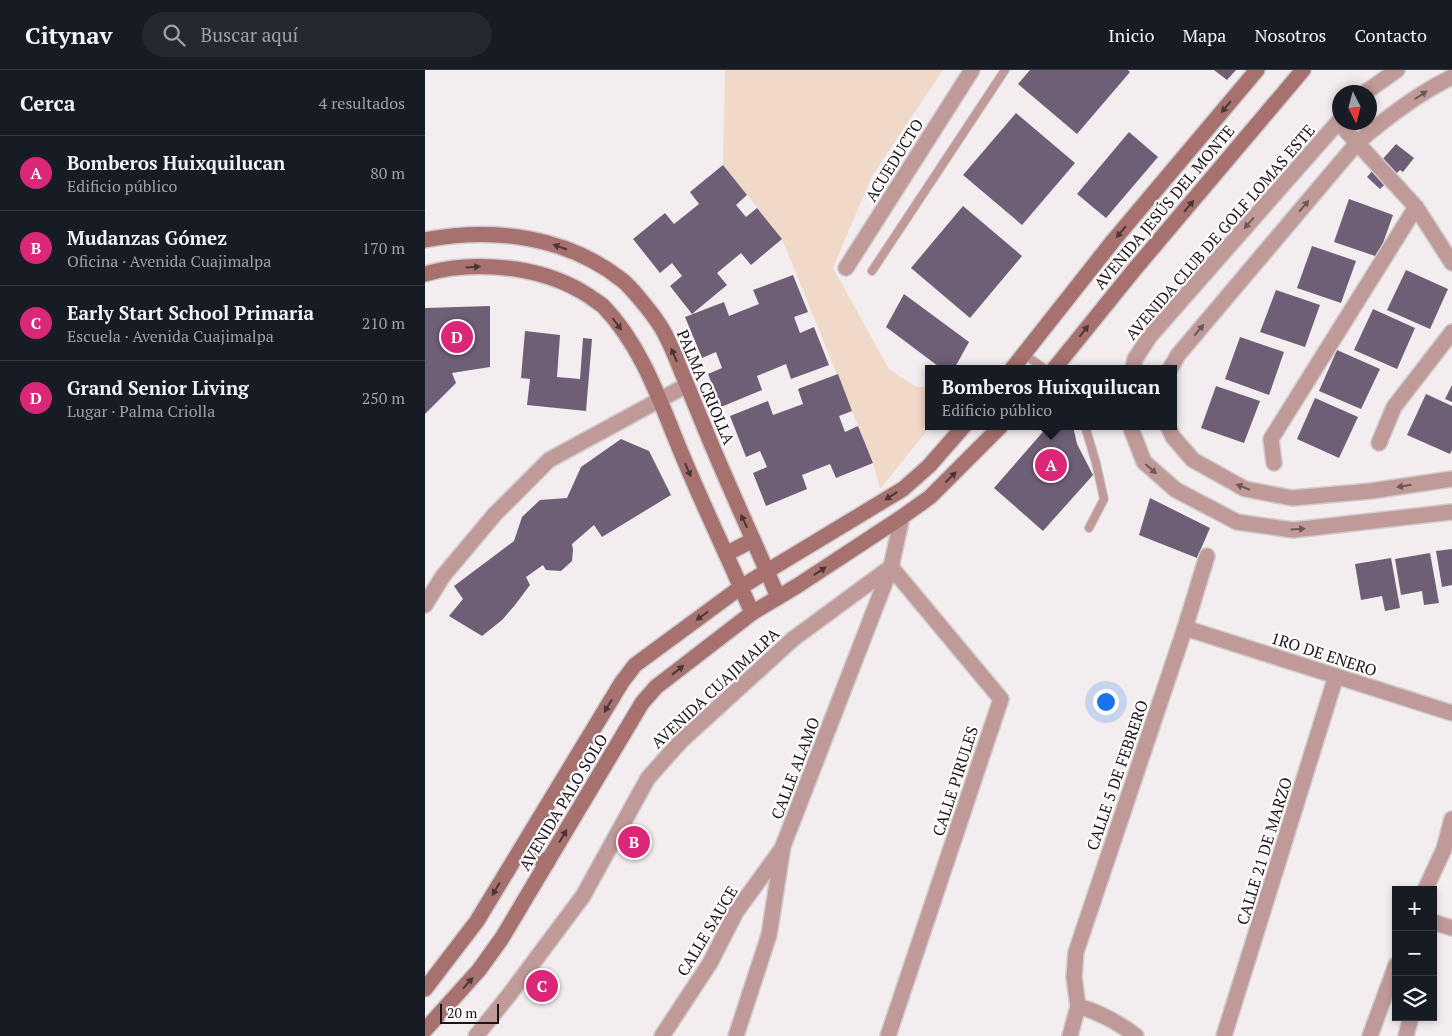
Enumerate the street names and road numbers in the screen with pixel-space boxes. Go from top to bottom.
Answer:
street label: ACUEDUCTO [860,114,928,206]
street label: AVENIDA JESÚS DEL MONTE [1089,120,1239,294]
street label: AVENIDA CLUB DE GOLF LOMAS ESTE [1120,120,1320,344]
street label: PALMA CRIOLLA [672,326,740,448]
street label: AVENIDA CUAJIMALPA [646,623,784,753]
street label: 1RO DE ENERO [1268,626,1380,682]
street label: CALLE 5 DE FEBRERO [1081,697,1153,853]
street label: CALLE ALAMO [765,714,825,822]
street label: CALLE PIRULES [927,723,983,839]
street label: AVENIDA PALO SOLO [513,730,613,874]
street label: CALLE 21 DE MARZO [1231,774,1297,928]
street label: CALLE SAUCE [671,882,743,980]

